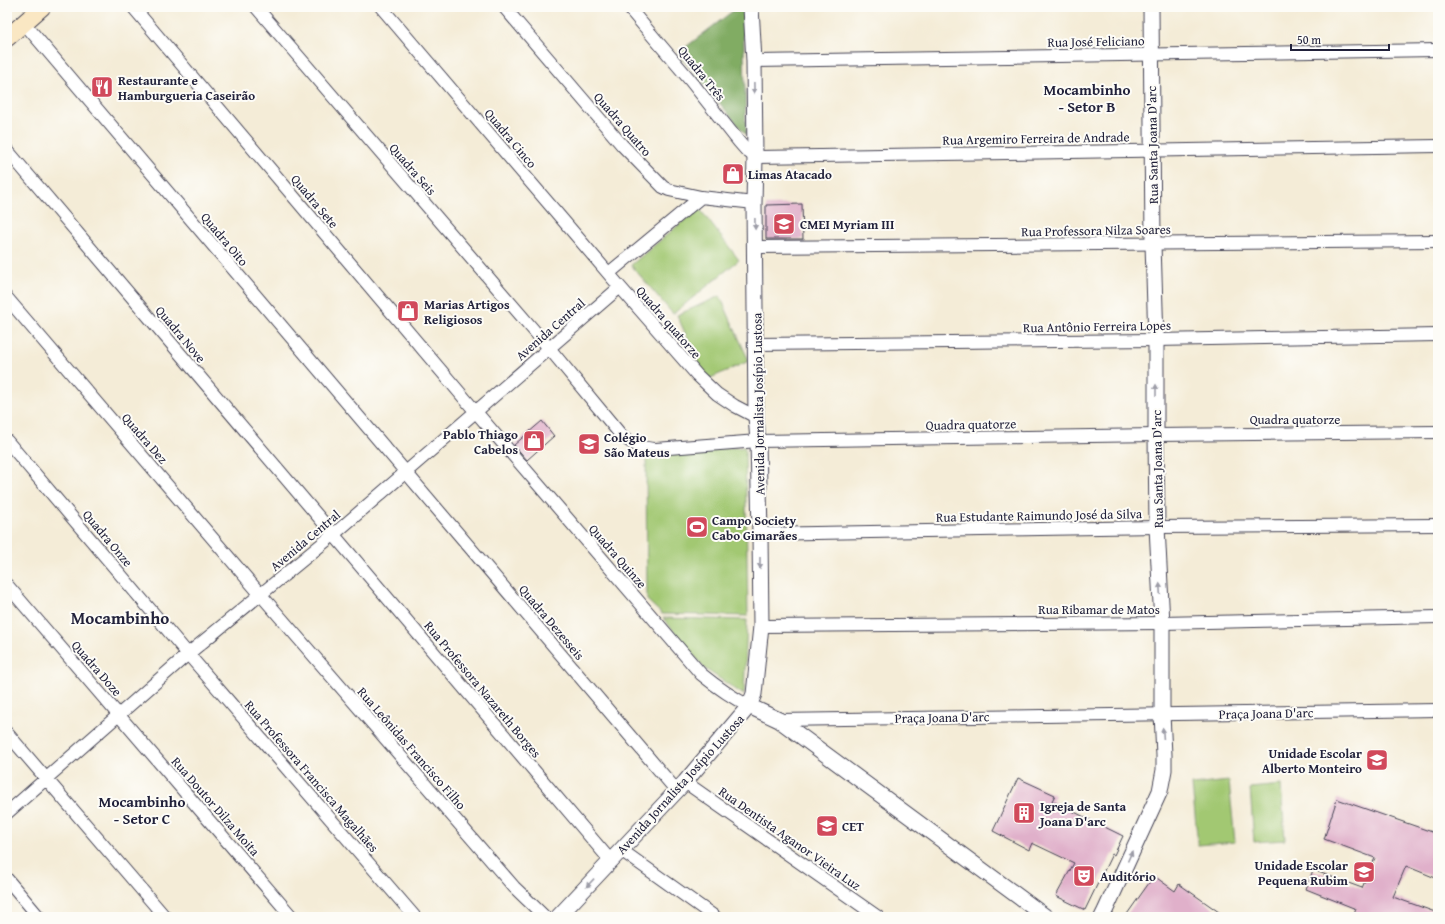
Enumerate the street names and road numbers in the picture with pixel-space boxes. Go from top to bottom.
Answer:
street label: Rua José Feliciano [1047,31,1145,52]
street label: Quadra Três [673,42,730,105]
street label: Rua Santa Joana D'arc [1142,85,1163,204]
street label: Quadra Quatro [589,88,656,161]
street label: Quadra Cinco [480,104,541,173]
street label: Rua Argemiro Ferreira de Andrade [942,127,1130,150]
street label: Quadra Seis [385,139,441,200]
street label: Quadra Sete [286,170,343,232]
street label: Quadra Oito [196,208,253,271]
street label: Rua Professora Nilza Soares [1021,220,1171,241]
street label: Quadra quatorze [632,282,706,363]
street label: Avenida Central [511,294,589,365]
street label: Quadra Nove [151,302,210,367]
street label: Avenida Jornalista Josípio Lustosa [747,312,770,496]
street label: Rua Antônio Ferreira Lopes [1023,316,1171,337]
street label: Quadra Dez [117,409,172,468]
street label: Rua Santa Joana D'arc [1147,409,1168,528]
street label: Quadra quatorze [1250,410,1340,429]
street label: Quadra quatorze [926,414,1016,435]
street label: Rua Estudante Raimundo José da Silva [936,504,1143,527]
street label: Avenida Central [266,505,345,575]
street label: Quadra Onze [78,506,137,571]
street label: Quadra Quinze [584,520,651,593]
street label: Quadra Dezesseis [514,580,589,664]
street label: Rua Ribamar de Matos [1038,600,1160,619]
street label: Rua Professora Nazareth Borges [420,617,546,762]
street label: Quadra Doze [67,636,126,700]
street label: Rua Leônidas Francisco Filho [353,683,471,814]
street label: Rua Professora Francisca Magalhães [240,696,383,856]
street label: Praça Joana D'arc [1219,703,1314,724]
street label: Praça Joana D'arc [895,707,990,728]
street label: Avenida Jornalista Josípio Lustosa [612,709,749,859]
street label: Rua Doutor Dilza Moita [167,753,265,861]
street label: Rua Dentista Aganor Vieira Luz [715,782,865,895]

